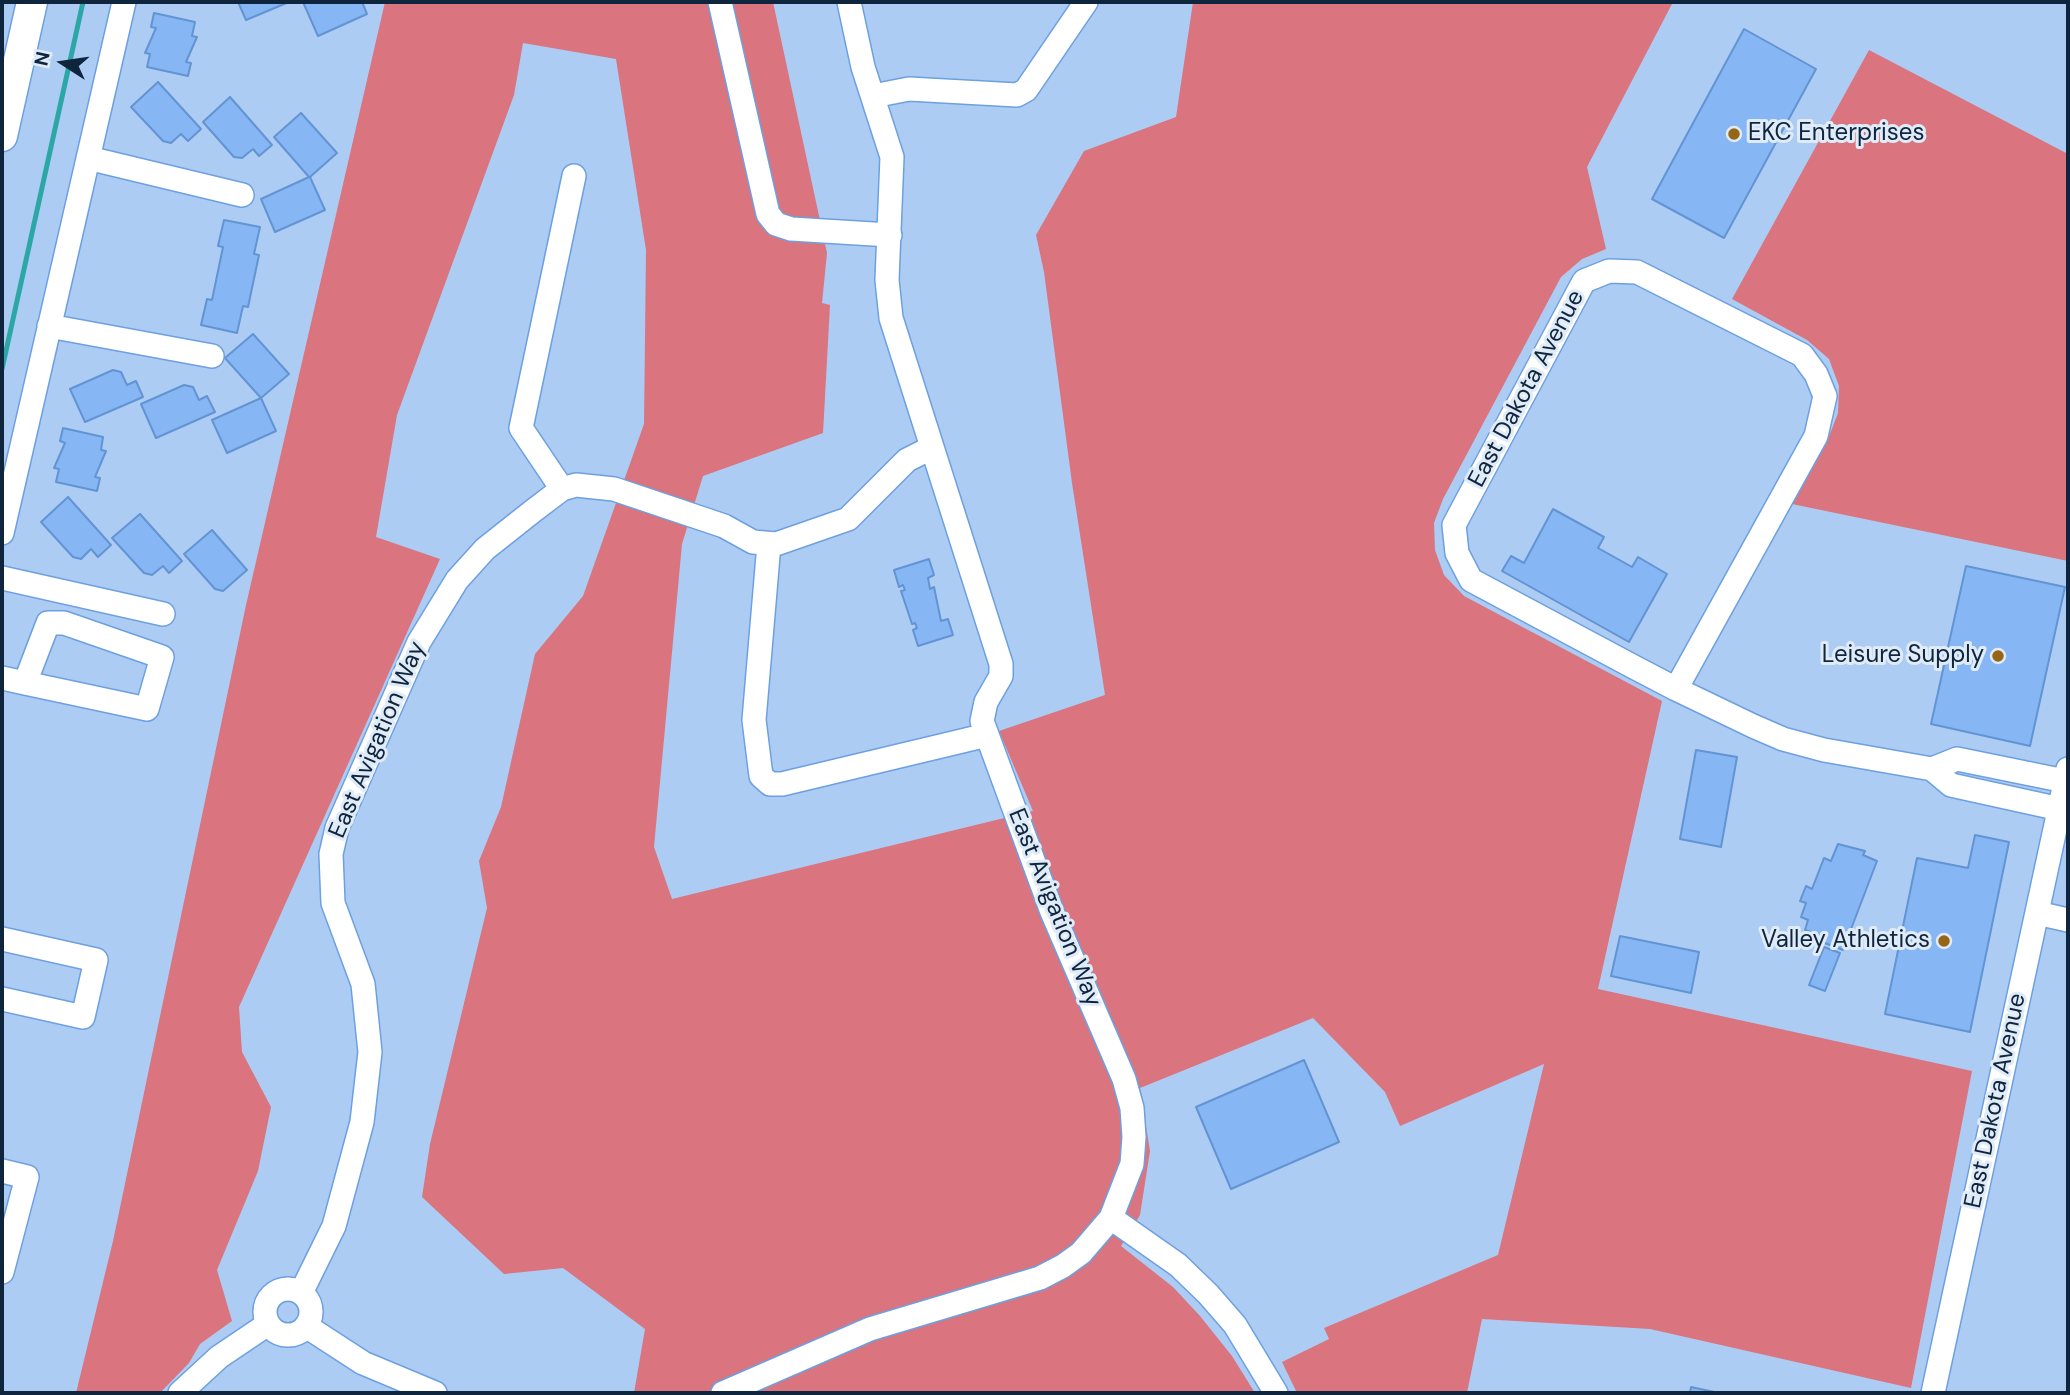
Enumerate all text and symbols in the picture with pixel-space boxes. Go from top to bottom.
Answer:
north arrow [28,28,98,98]
text: N [28,49,56,68]
place label: EKC Enterprises [1748,120,1924,148]
marker: EKC Enterprises [1726,126,1742,142]
street label: East Dakota Avenue [1463,286,1591,492]
street label: East Avigation Way [324,637,432,843]
place label: Leisure Supply [1822,642,1984,670]
marker: Leisure Supply [1990,648,2006,664]
street label: East Avigation Way [1001,805,1107,1011]
place label: Valley Athletics [1761,927,1930,955]
marker: Valley Athletics [1936,933,1952,949]
street label: East Dakota Avenue [1959,991,2033,1211]

